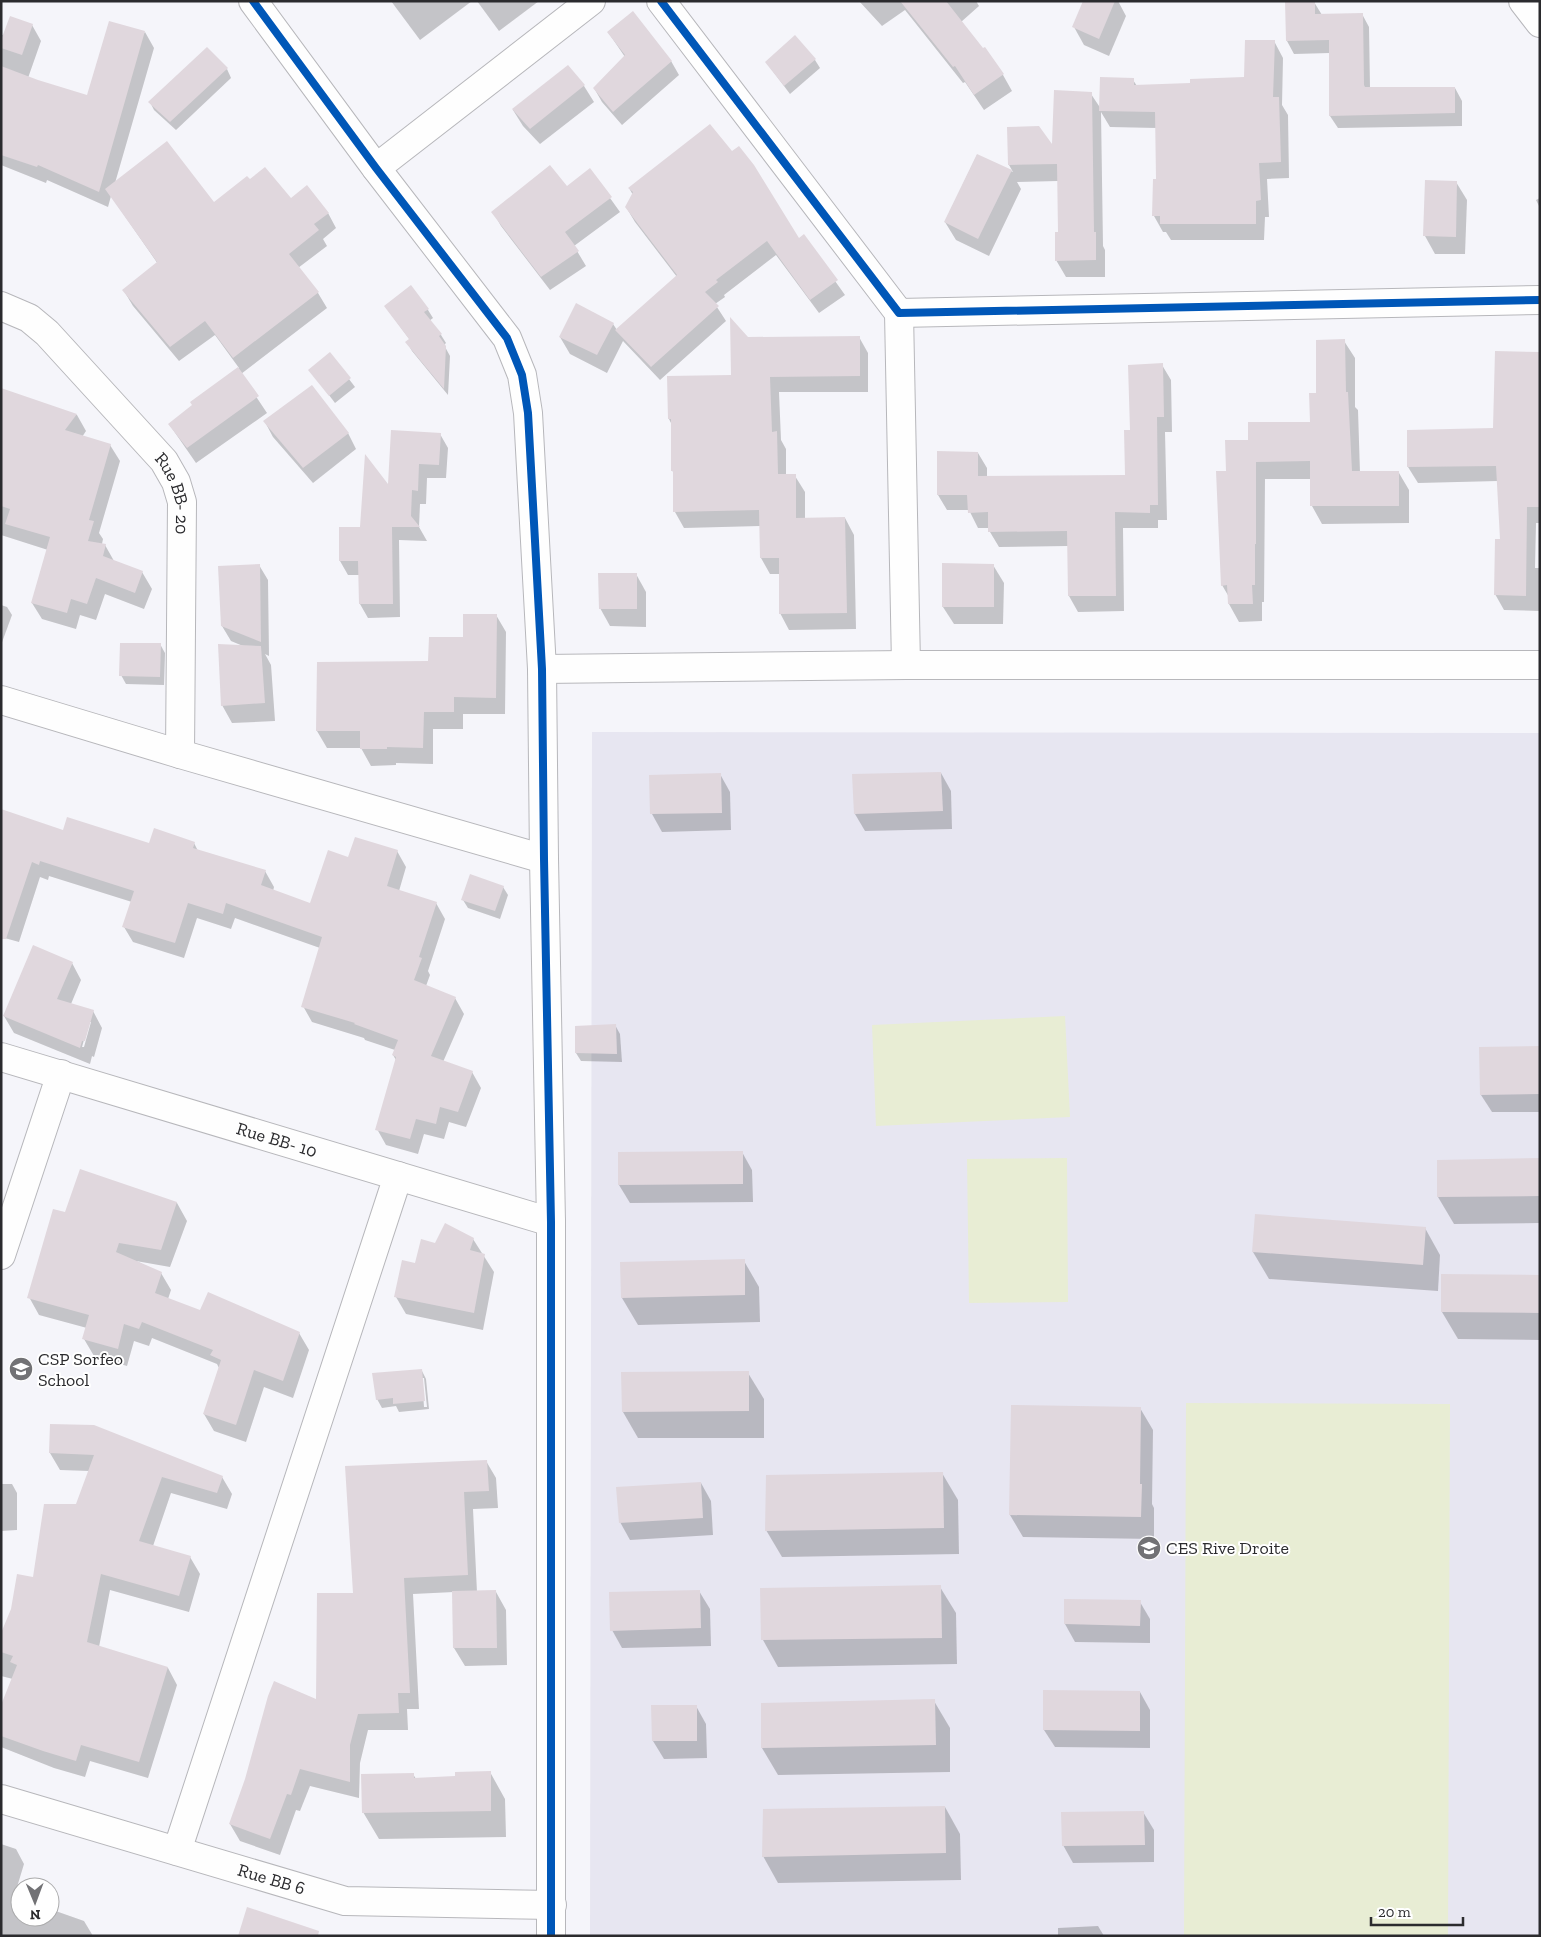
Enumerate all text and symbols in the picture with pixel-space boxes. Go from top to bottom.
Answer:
street label: Rue BB- 20 [150,448,193,534]
street label: Rue BB- 10 [234,1117,320,1162]
place label: CSP Sorfeo School [38,1348,123,1391]
school or university icon: CSP Sorfeo School [8,1356,34,1382]
school or university icon: CES Rive Droite [1136,1535,1162,1561]
place label: CES Rive Droite [1166,1537,1289,1559]
street label: Rue BB 6 [235,1859,308,1900]
north arrow [10,1877,60,1927]
scale bar [1371,1894,1464,1926]
text: 20 m [1378,1903,1411,1921]
text: N [29,1906,41,1923]

